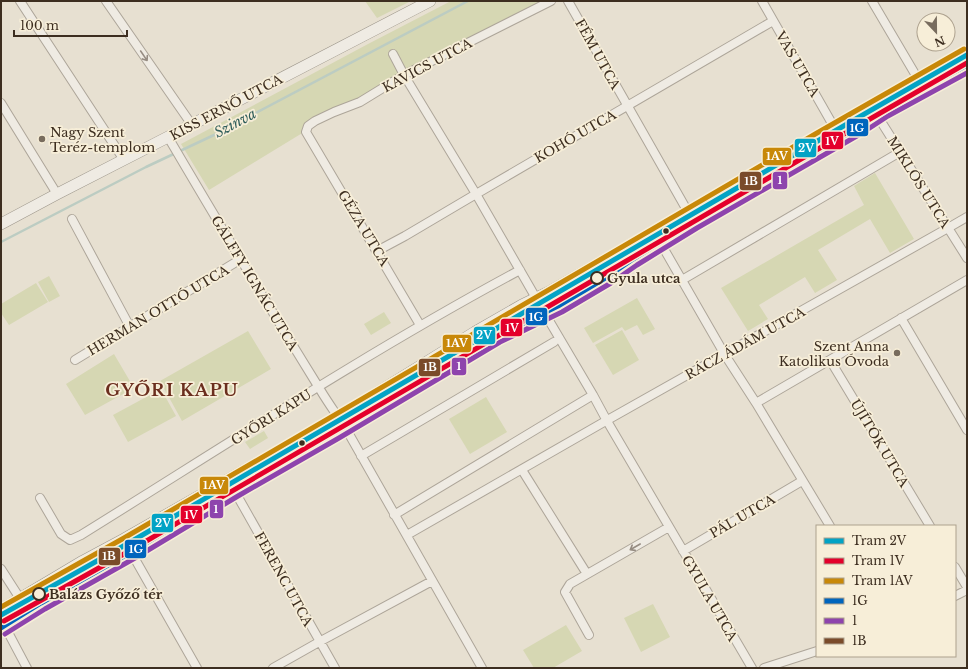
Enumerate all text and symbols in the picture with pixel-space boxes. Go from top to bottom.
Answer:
scale bar [14,12,127,38]
north arrow [916,12,956,52]
street label: FÉM UTCA [571,16,624,93]
text: 100 m [20,18,59,33]
street label: VAS UTCA [771,27,824,101]
text: N [932,33,947,50]
street label: KAVICS UTCA [379,34,476,96]
one-way arrow [140,50,148,61]
street label: KISS ERNŐ UTCA [167,70,286,144]
water label: Szinva [211,104,259,142]
street label: KOHÓ UTCA [531,106,620,167]
line badge: 1G [846,118,869,137]
text: 1G [850,121,865,135]
place label: Nagy Szent Teréz-templom [50,124,155,156]
line badge: 1V [821,131,844,150]
street label: MIKLÓS UTCA [883,133,954,232]
marker: Nagy Szent Teréz-templom [37,134,47,144]
text: 1V [825,134,840,148]
line badge: 2V [794,138,817,158]
text: 2V [798,141,815,155]
line badge: 1AV [762,147,792,166]
text: 1AV [766,149,789,163]
line badge: 1B [739,171,762,191]
line badge: 1 [772,171,788,190]
text: 1 [778,173,783,187]
text: 1B [744,174,758,188]
street label: GÉZA UTCA [334,187,393,270]
street label: GÁLFFY IGNÁC UTCA [207,213,302,355]
unlabelled marker [661,226,671,236]
street label: HERMAN OTTÓ UTCA [84,261,233,360]
place label: Gyula utca [607,270,681,287]
marker: Gyula utca [590,271,604,285]
street label: RÁCZ ÁDÁM UTCA [682,303,809,384]
line badge: 1G [525,307,548,326]
text: 1G [529,310,544,324]
line badge: 1V [500,318,523,337]
text: 1V [505,321,520,335]
line badge: 2V [473,326,496,345]
text: 2V [476,328,493,342]
line badge: 1AV [442,334,472,353]
text: 1AV [446,336,469,350]
place label: Szent Anna Katolikus Óvoda [779,338,890,370]
marker: Szent Anna Katolikus Óvoda [892,348,902,358]
line badge: 1 [451,357,467,376]
line badge: 1B [418,358,441,377]
text: 1 [457,359,462,373]
text: 1B [423,360,437,374]
district label: GYŐRI KAPU [105,379,239,401]
street label: GYŐRI KAPU [228,386,315,449]
street label: ÚJÍTÓK UTCA [847,396,913,491]
unlabelled marker [297,438,307,448]
line badge: 1AV [199,476,229,495]
text: 1AV [203,478,226,492]
street label: PÁL UTCA [706,490,779,542]
line badge: 1 [209,499,224,519]
text: 1 [214,502,219,516]
line badge: 1V [180,505,203,524]
text: 1V [184,508,199,522]
line badge: 2V [151,513,174,533]
text: 2V [155,516,172,530]
legend [816,525,956,657]
street label: FERENC UTCA [251,529,317,630]
text: Tram 2V [852,533,907,548]
line badge: 1G [124,539,147,559]
text: 1G [129,542,144,556]
one-way arrow [629,543,641,551]
line badge: 1B [98,547,121,566]
text: 1B [102,549,116,563]
street label: GYULA UTCA [678,552,742,645]
text: Tram 1V [852,553,905,568]
text: Tram 1AV [852,573,913,588]
place label: Balázs Győző tér [49,586,163,603]
marker: Balázs Győző tér [32,587,46,601]
text: 1G [852,593,868,608]
text: 1 [852,613,857,628]
text: 1B [852,633,867,648]

